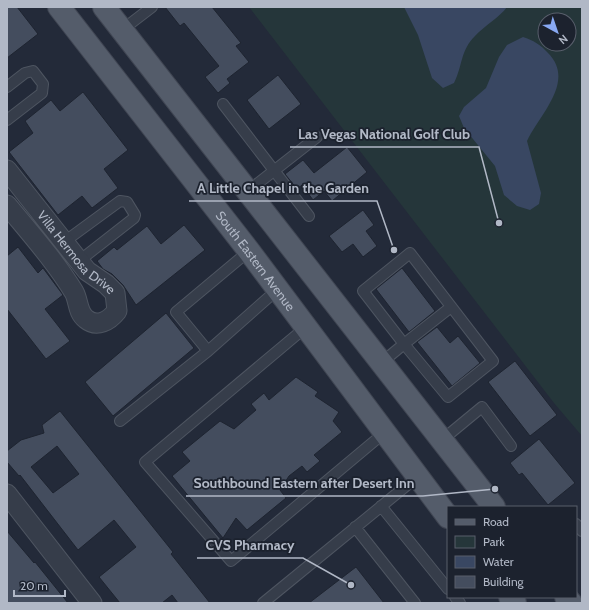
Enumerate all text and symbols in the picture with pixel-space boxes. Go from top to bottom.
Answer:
north arrow [537,12,577,52]
text: N [556,32,571,48]
callout: Las Vegas National Golf Club [290,121,479,147]
text: Las Vegas National Golf Club [298,125,470,143]
callout: A Little Chapel in the Garden [189,175,377,201]
text: A Little Chapel in the Garden [197,179,369,197]
street label: Villa Hermosa Drive [34,207,119,297]
street label: South Eastern Avenue [213,207,299,314]
callout: Southbound Eastern after Desert Inn [186,470,423,496]
text: Southbound Eastern after Desert Inn [194,474,414,492]
legend [447,506,577,598]
text: Road [483,514,509,529]
callout: CVS Pharmacy [197,532,303,558]
text: Park [483,534,505,549]
text: CVS Pharmacy [205,536,295,554]
text: Water [483,554,514,569]
scale bar [14,572,65,598]
text: Building [483,574,525,589]
text: 20 m [20,578,48,593]

